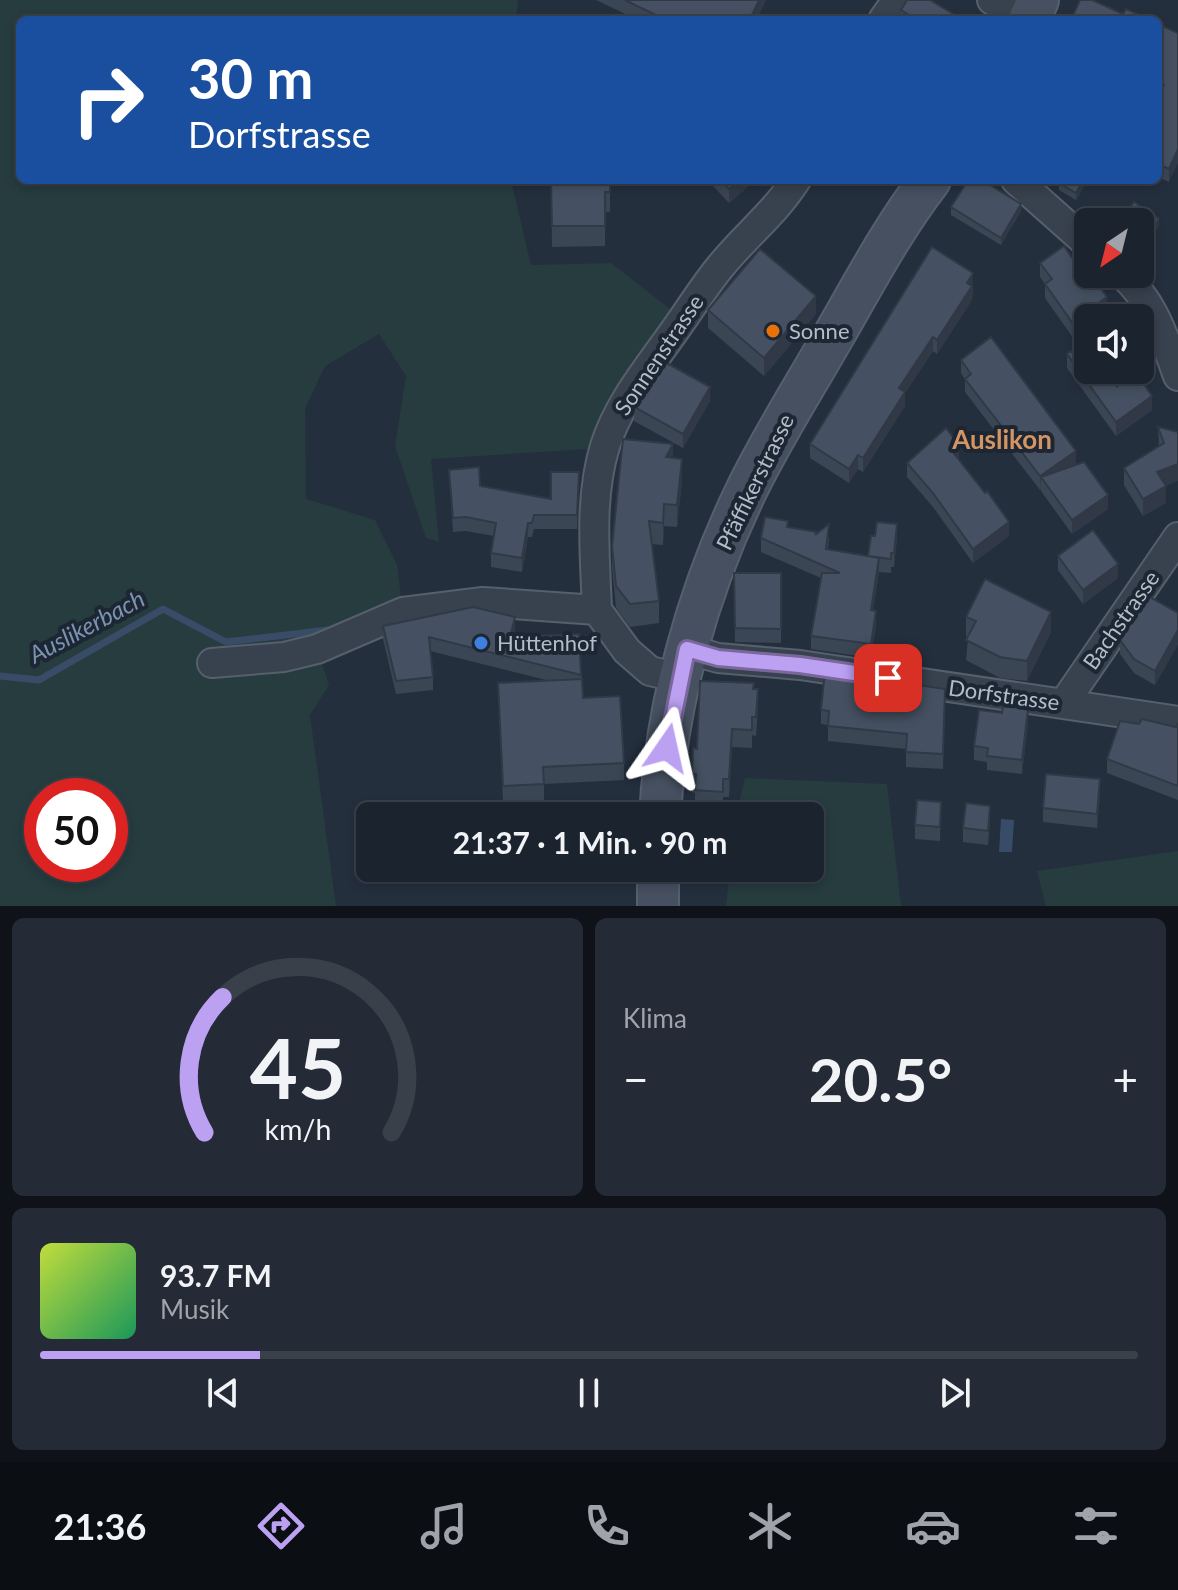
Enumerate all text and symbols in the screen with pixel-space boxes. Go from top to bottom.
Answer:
text: 30 m [188,44,313,111]
icon: right [56,48,160,152]
text: Dorfstrasse [188,112,371,156]
north arrow [1074,208,1154,288]
map controls [1074,208,1154,384]
street label: Sonnenstrasse [608,289,709,420]
button: sound [1074,304,1154,384]
place label: Sonne [789,317,850,344]
marker: Sonne [764,322,782,340]
street label: Pfäffikerstrasse [710,409,799,554]
district label: Auslikon [951,423,1052,455]
street label: Bachstrasse [1077,565,1165,674]
water label: Auslikerbach [23,583,149,669]
place label: Hüttenhof [497,629,597,656]
marker: Hüttenhof [472,634,490,652]
pin [854,644,922,712]
icon: arrive [866,656,910,700]
street label: Dorfstrasse [947,673,1061,716]
position arrow [625,706,709,790]
speed limit sign: 50 [24,778,128,882]
text: 21:37 · 1 Min. · 90 m [453,824,727,860]
text: Klima [623,1002,687,1034]
text: 45 [249,1017,346,1117]
text: 20.5° [809,1043,952,1115]
text: − [623,1053,649,1105]
text: + [1112,1053,1138,1105]
text: km/h [264,1112,331,1146]
text: 93.7 FM [160,1257,272,1293]
text: Musik [160,1293,229,1325]
icon: previous [201,1371,245,1415]
icon: pause [567,1371,611,1415]
icon: next [933,1371,977,1415]
icon: directions [253,1498,309,1554]
icon: music [416,1498,472,1554]
icon: phone [579,1498,635,1554]
icon: climate [742,1498,798,1554]
icon: car [905,1498,961,1554]
icon: filters [1068,1498,1124,1554]
text: 21:36 [54,1504,146,1548]

